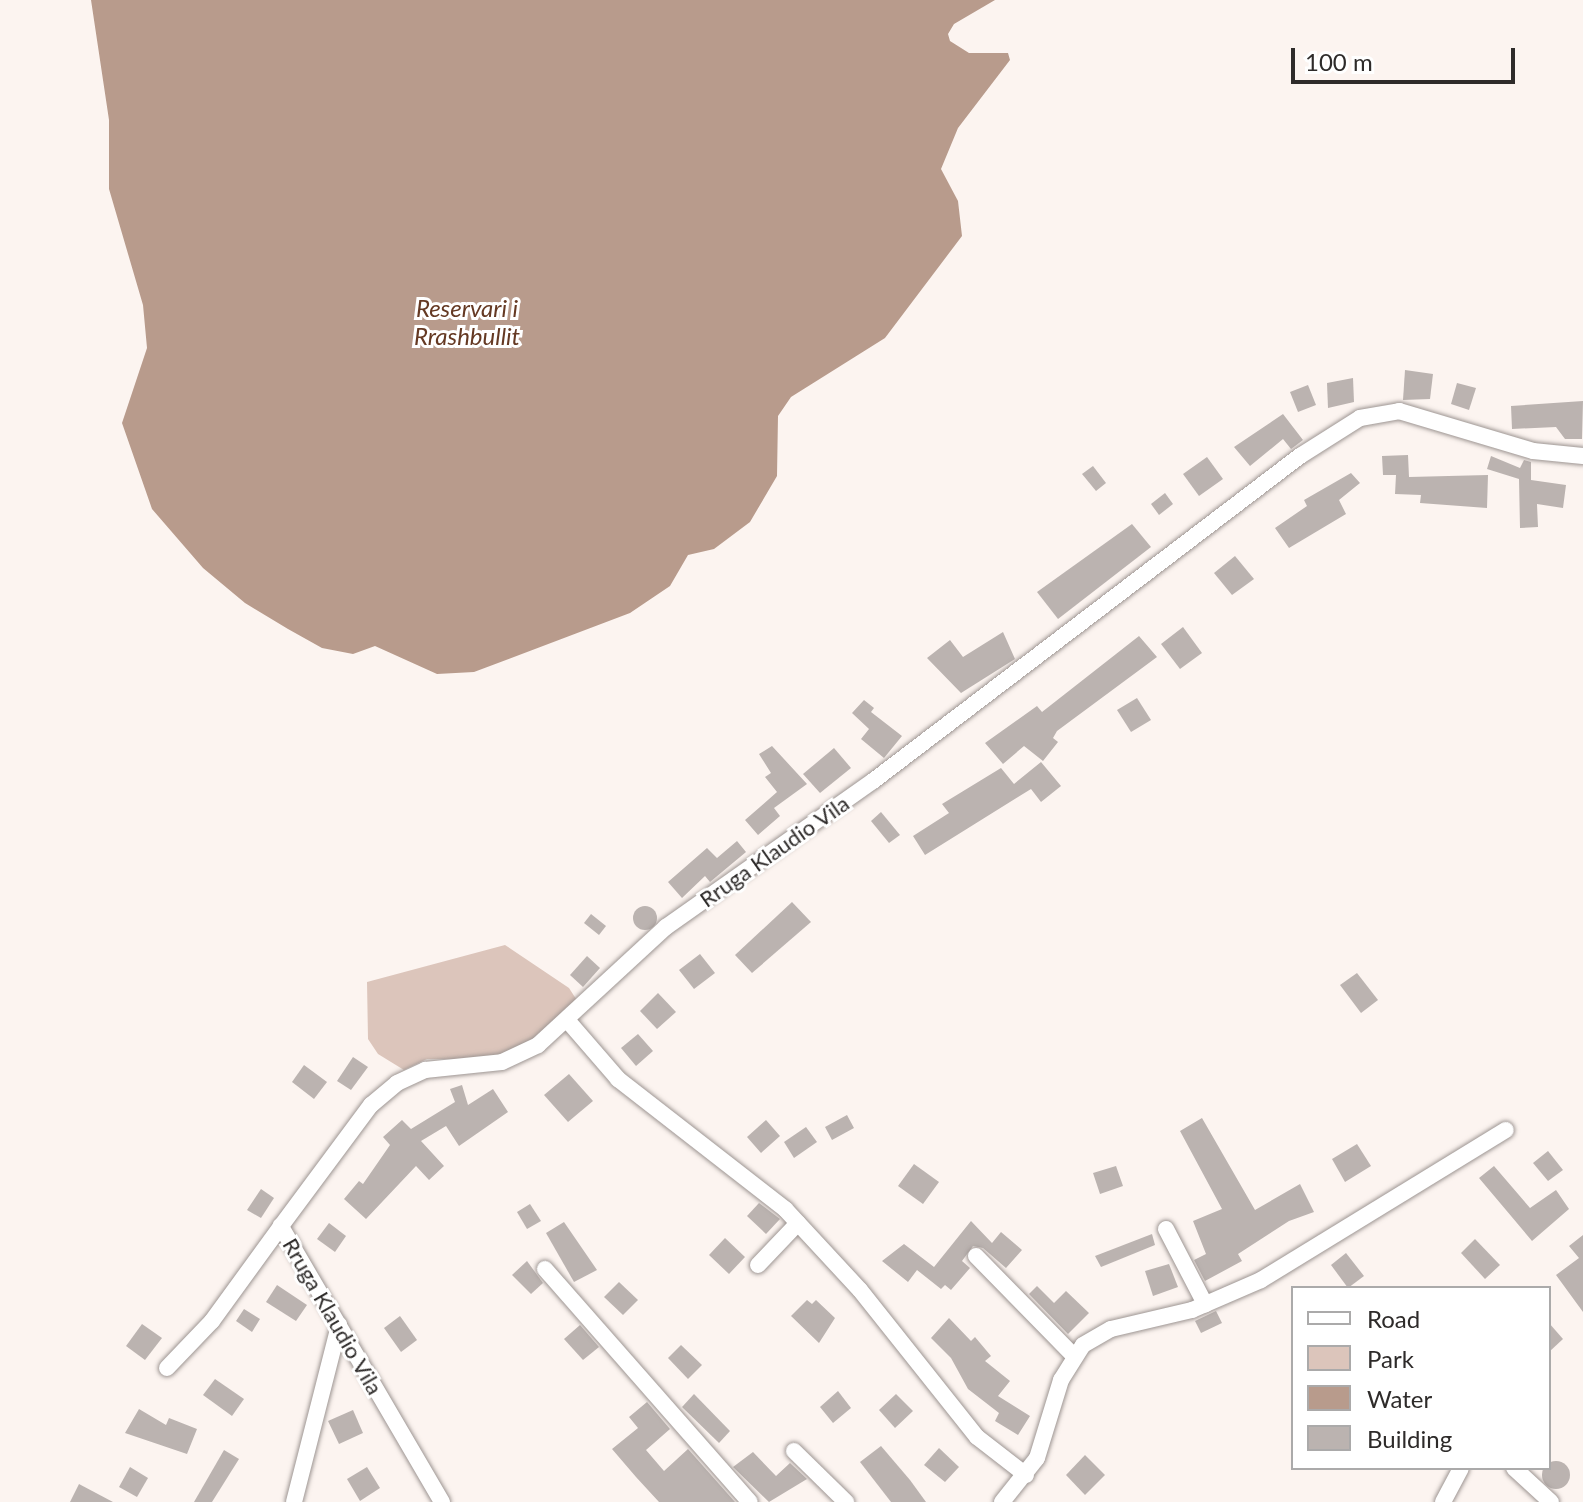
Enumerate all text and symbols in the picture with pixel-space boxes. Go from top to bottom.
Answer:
scale bar [1295,32,1519,82]
text: 100 m [1305,47,1373,76]
water label: Reservari i Rrashbullit [414,294,520,350]
street label: Rruga Klaudio Vila [694,789,854,913]
street label: Rruga Klaudio Vila [277,1233,389,1399]
legend [1291,1286,1551,1470]
text: Road [1367,1304,1420,1333]
text: Park [1367,1344,1414,1373]
text: Water [1367,1384,1432,1413]
text: Building [1367,1424,1452,1453]

